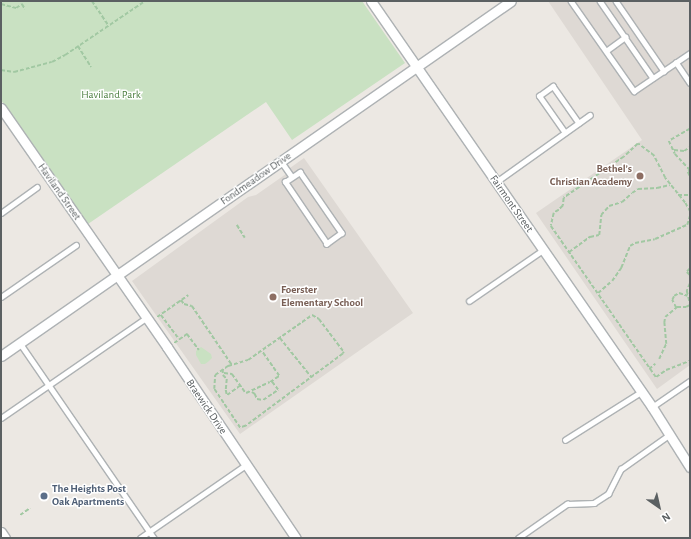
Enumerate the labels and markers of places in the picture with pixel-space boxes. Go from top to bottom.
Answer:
place label: Bethel’s Christian Academy [550,163,632,189]
marker: Bethel’s Christian Academy [635,171,645,181]
place label: Foerster Elementary School [281,284,363,310]
marker: Foerster Elementary School [268,292,278,302]
place label: The Heights Post Oak Apartments [52,483,126,509]
marker: The Heights Post Oak Apartments [39,491,49,501]

